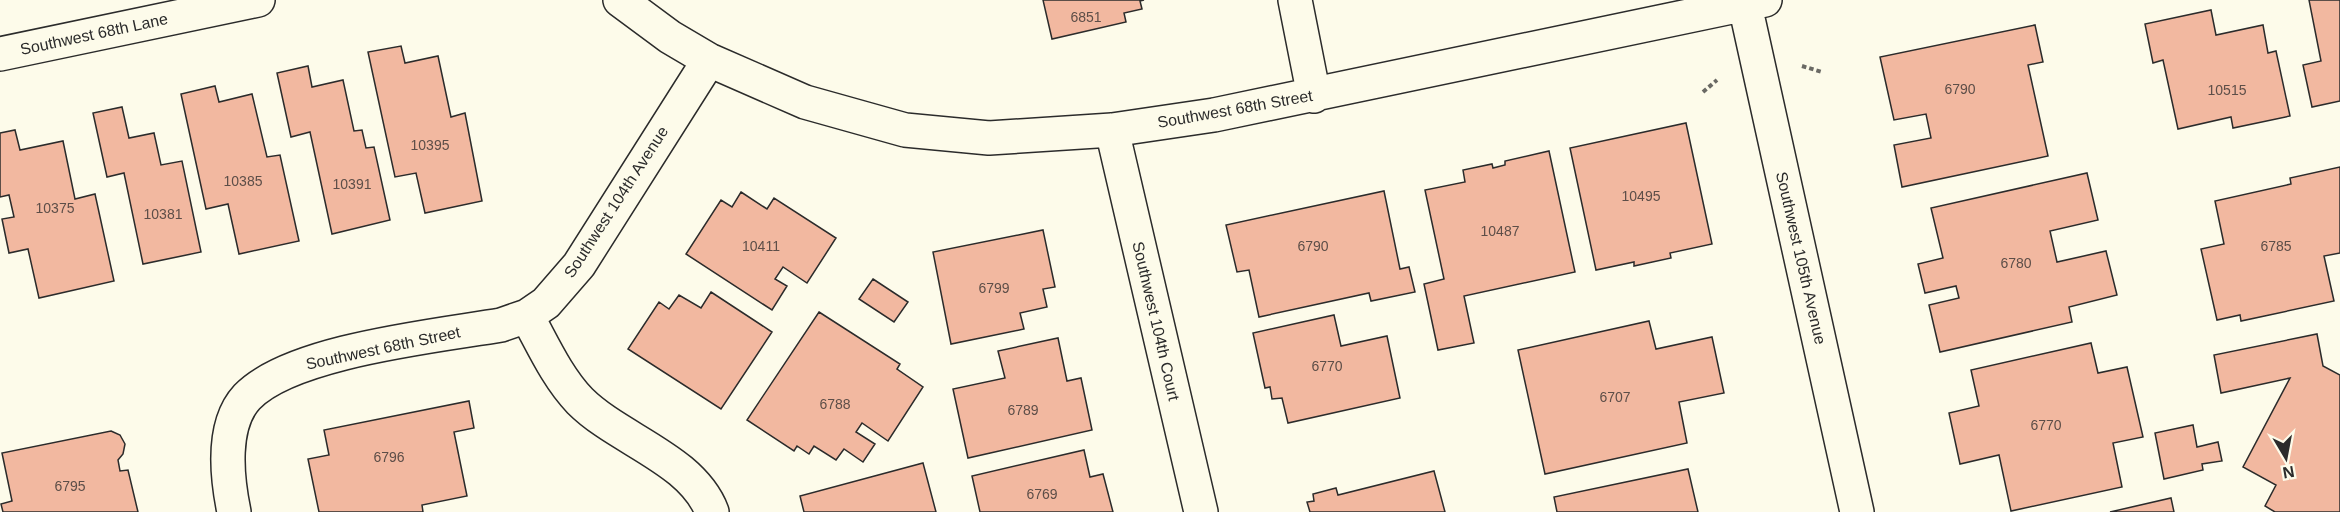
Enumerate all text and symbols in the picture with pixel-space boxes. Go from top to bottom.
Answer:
house number: 6851 [1070,9,1102,25]
street label: Southwest 68th Lane [19,10,169,58]
house number: 6790 [1944,81,1976,97]
house number: 10515 [2208,82,2247,98]
street label: Southwest 68th Street [1156,87,1315,131]
street label: Southwest 104th Avenue [561,123,671,281]
house number: 10395 [411,137,450,153]
street label: Southwest 105th Avenue [1773,170,1829,346]
house number: 10385 [224,173,263,189]
house number: 10391 [333,176,372,192]
house number: 10495 [1622,188,1661,204]
house number: 10375 [36,200,75,216]
house number: 10381 [144,206,183,222]
house number: 10487 [1481,223,1520,239]
house number: 10411 [742,238,780,254]
house number: 6790 [1297,238,1329,254]
house number: 6785 [2260,238,2292,254]
street label: Southwest 104th Court [1129,240,1183,403]
house number: 6780 [2000,255,2032,271]
house number: 6799 [978,280,1010,296]
street label: Southwest 68th Street [304,323,462,373]
house number: 6770 [1311,358,1343,374]
house number: 6707 [1599,389,1631,405]
house number: 6788 [819,396,851,412]
house number: 6789 [1007,402,1039,418]
house number: 6770 [2030,417,2062,433]
north arrow [2256,428,2316,488]
house number: 6796 [373,449,405,465]
text: N [2281,463,2296,482]
house number: 6795 [54,478,86,494]
house number: 6769 [1026,486,1058,502]

